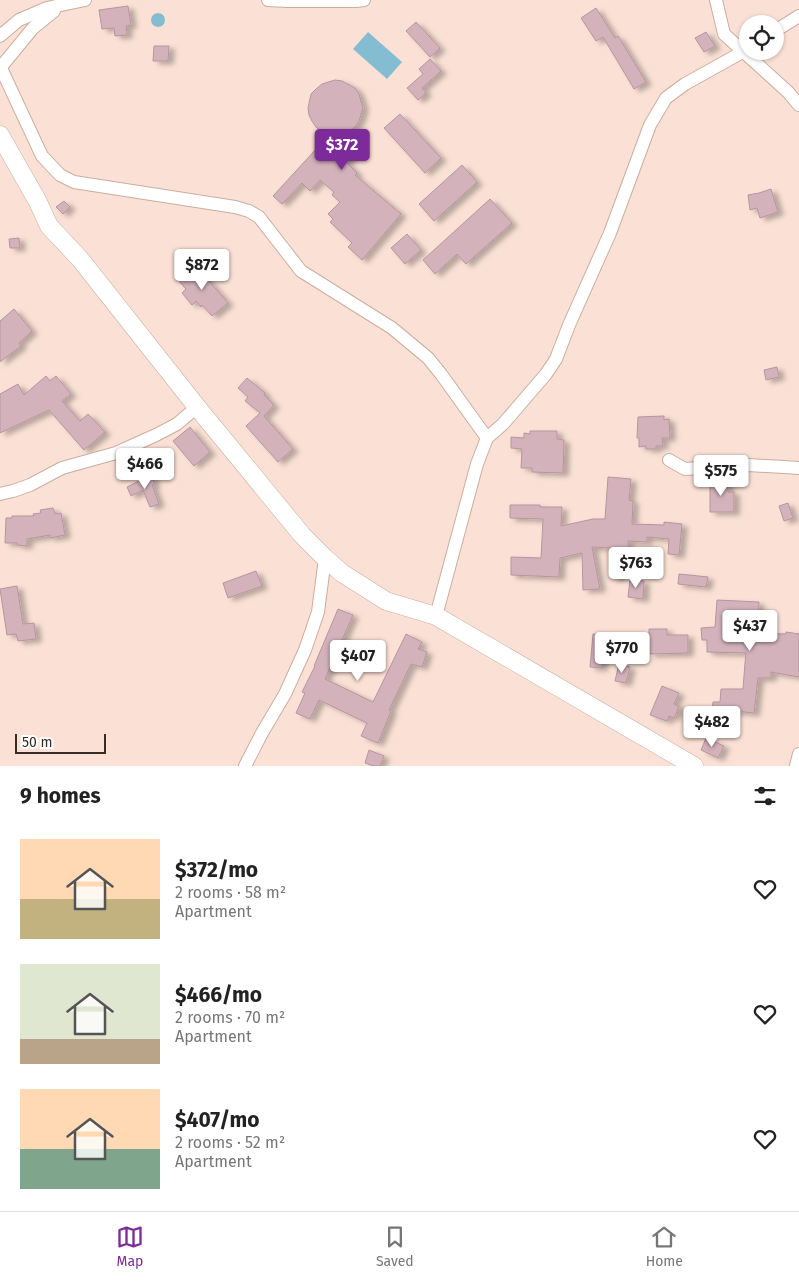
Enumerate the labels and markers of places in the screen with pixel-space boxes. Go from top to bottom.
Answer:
pin: $372 [312,128,372,171]
pin: $872 [172,248,232,291]
pin: $466 [115,448,175,490]
pin: $575 [691,454,751,497]
pin: $763 [606,546,666,589]
pin: $437 [720,610,780,652]
pin: $770 [592,632,652,674]
pin: $407 [328,640,388,682]
pin: $482 [682,706,742,748]

